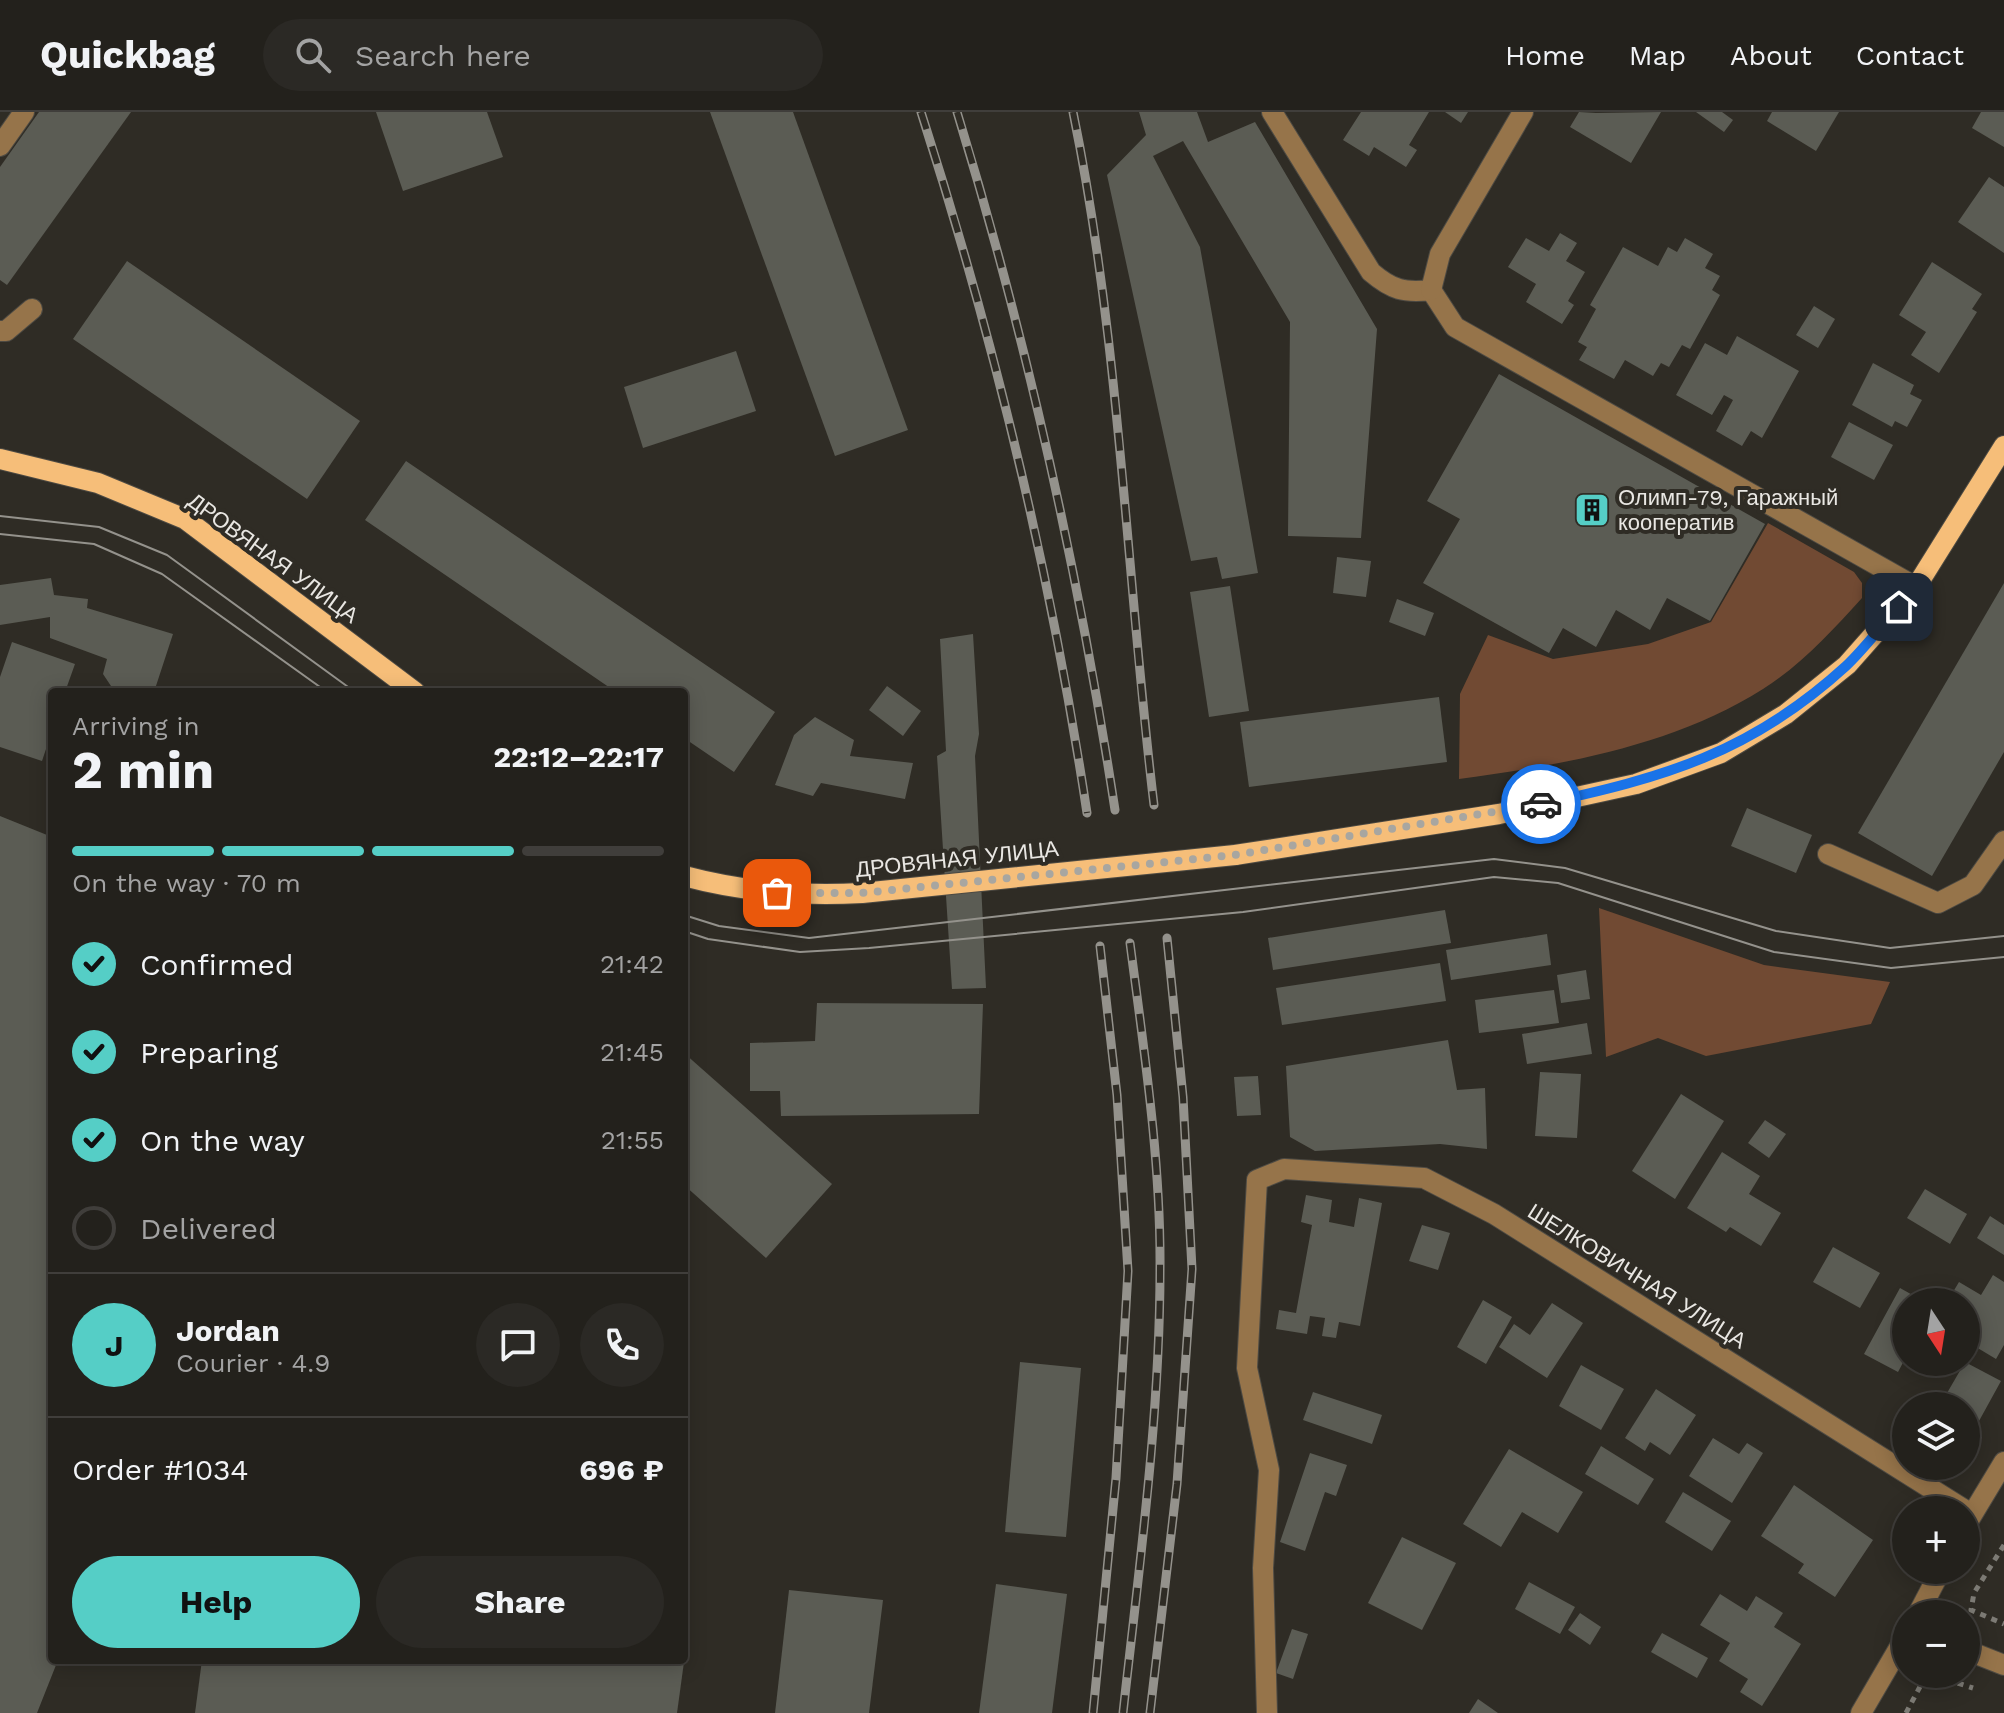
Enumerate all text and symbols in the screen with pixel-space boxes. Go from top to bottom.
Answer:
search box [263,19,823,91]
text: Quickbag [40,33,215,77]
icon: search [291,33,335,77]
text: Search here [355,38,531,73]
text: Home [1505,39,1585,72]
text: Map [1629,39,1686,72]
text: About [1730,39,1812,72]
text: Contact [1856,39,1964,72]
place label: Олимп-79, Гаражный кооператив [1618,485,1838,535]
street label: ДРОВЯНАЯ УЛИЦА [183,488,363,628]
building icon: Олимп-79, Гаражный кооператив [1573,491,1611,529]
pin [1865,573,1933,641]
icon: home [1877,585,1921,629]
text: Arriving in [72,711,200,741]
text: 22:12–22:17 [493,739,664,774]
text: 2 min [72,740,214,801]
courier [1501,764,1581,844]
icon: car [1519,782,1563,826]
street label: ДРОВЯНАЯ УЛИЦА [854,836,1060,882]
pin [743,859,811,927]
text: On the way · 70 m [72,868,301,898]
icon: bag [755,871,799,915]
icon: check [72,942,116,986]
text: Confirmed [140,947,294,982]
text: 21:42 [600,949,664,979]
icon: check [72,1030,116,1074]
text: Preparing [140,1035,278,1070]
text: 21:45 [600,1037,664,1067]
icon: check [72,1118,116,1162]
text: On the way [140,1123,305,1158]
text: 21:55 [601,1125,664,1155]
street label: ШЕЛКОВИЧНАЯ УЛИЦА [1523,1198,1751,1354]
text: Delivered [140,1211,277,1246]
north arrow [1892,1288,1980,1376]
map controls [1892,1288,1980,1688]
button: chat [476,1303,560,1387]
button: phone [580,1303,664,1387]
text: Jordan [176,1313,280,1348]
text: J [105,1328,123,1363]
text: Courier · 4.9 [176,1348,330,1378]
button: layers [1892,1392,1980,1480]
text: Order #1034 [72,1452,249,1487]
text: 696 ₽ [579,1452,664,1487]
button: + [1892,1496,1980,1584]
button: Help [72,1556,360,1648]
button: Share [376,1556,664,1648]
button: − [1892,1600,1980,1688]

